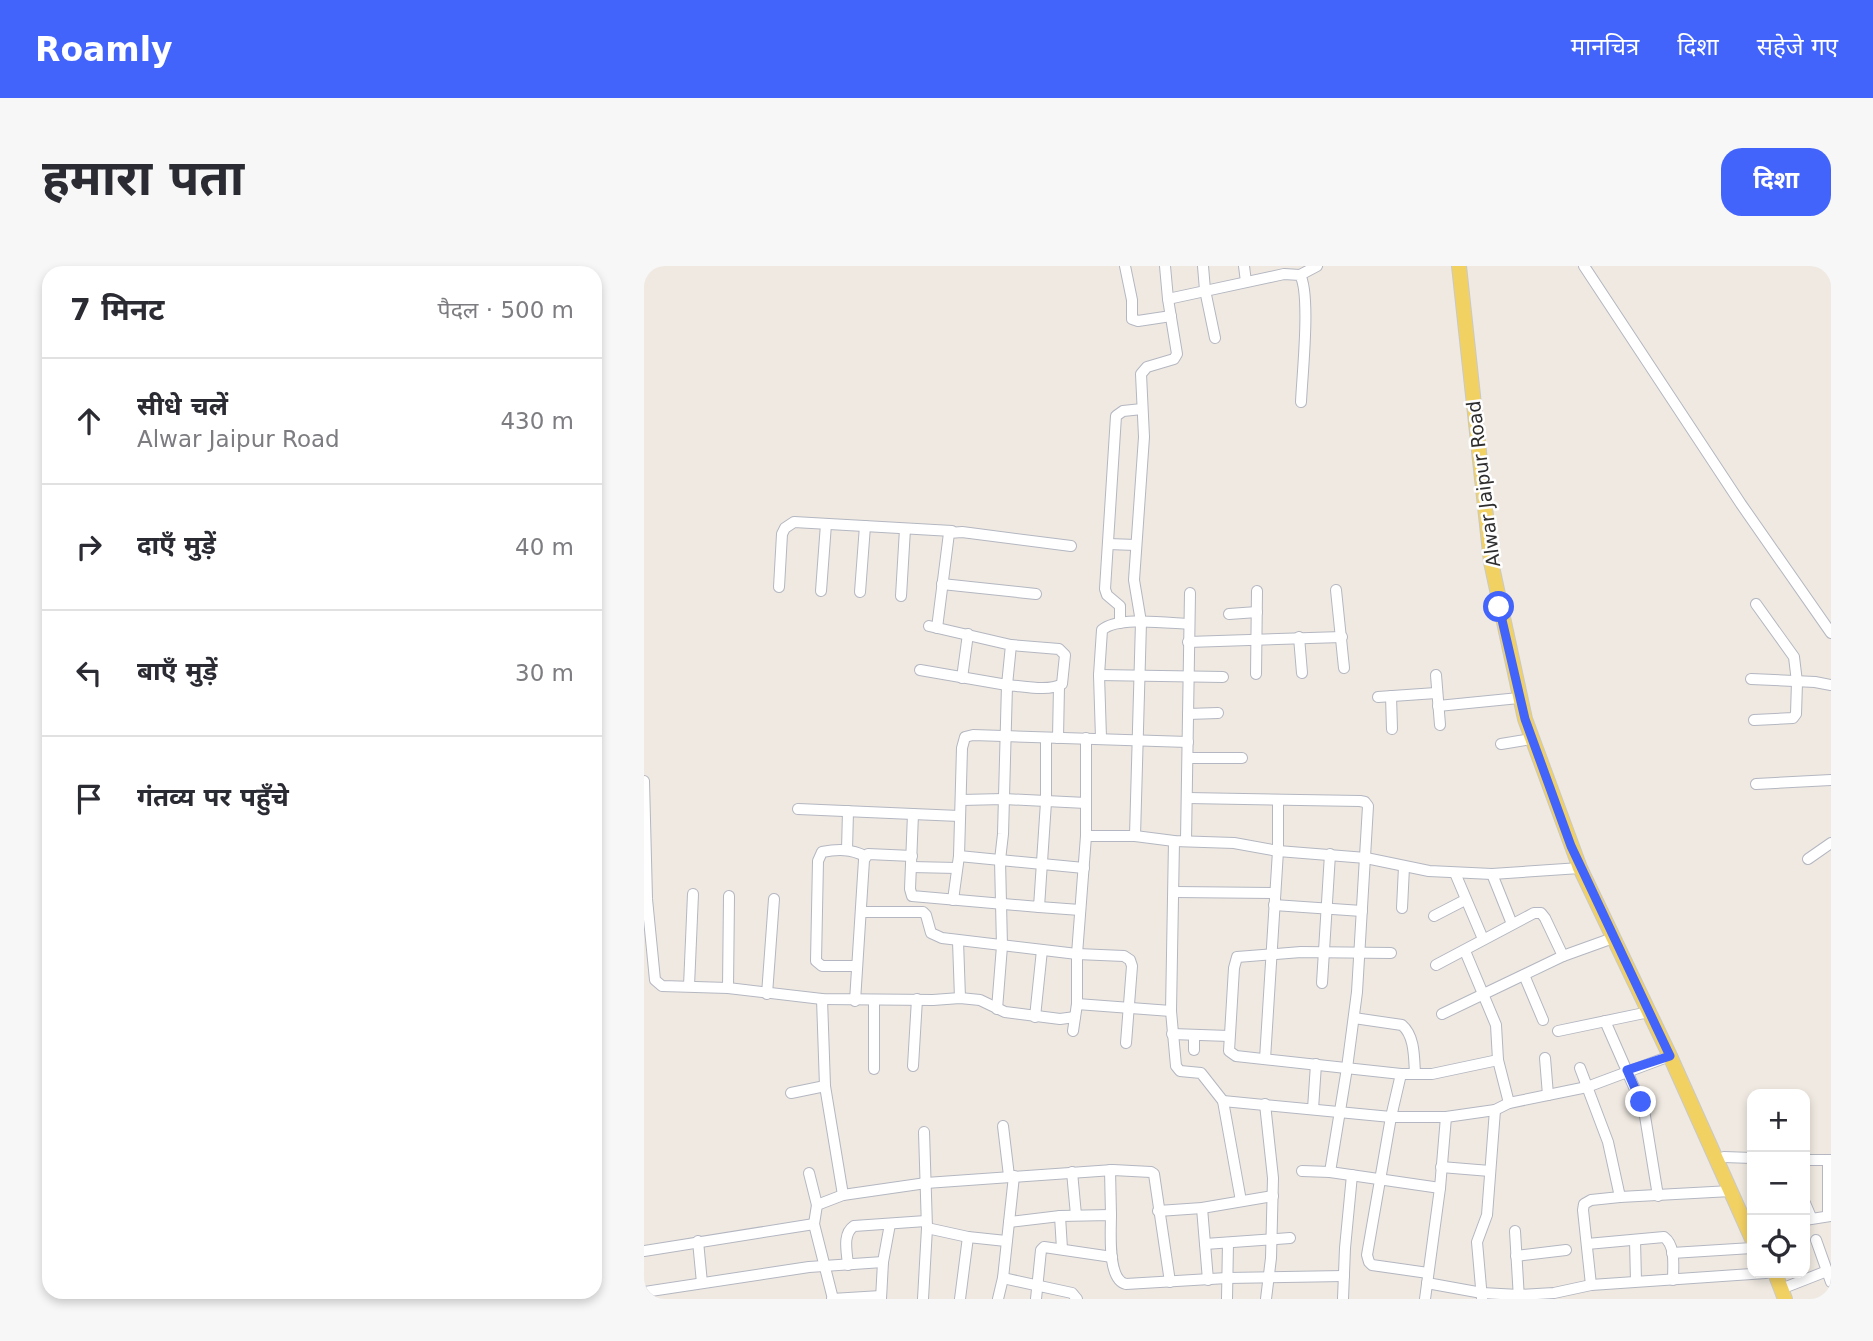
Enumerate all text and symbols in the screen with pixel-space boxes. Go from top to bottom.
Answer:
text: Roamly [35,30,173,69]
text: मानचित्र [1571,33,1639,61]
text: दिशा [1677,33,1719,61]
text: सहेजे गए [1757,33,1838,61]
button: दिशा [1721,148,1831,216]
text: हमारा पता [42,150,244,207]
text: 7 मिनट [70,292,164,327]
text: पैदल · 500 m [438,297,574,323]
text: सीधे चलें [137,391,228,421]
street label: Alwar Jaipur Road [1462,400,1504,568]
icon: ahead [70,402,108,440]
text: 430 m [500,408,574,434]
text: Alwar Jaipur Road [137,426,340,452]
icon: right [70,528,108,566]
text: दाएँ मुड़ें [137,530,216,560]
text: 40 m [515,534,574,560]
route start [1483,591,1514,622]
icon: left [70,654,108,692]
text: बाएँ मुड़ें [137,656,217,686]
text: 30 m [515,660,574,686]
icon: arrive [70,780,108,818]
text: गंतव्य पर पहुँचे [137,782,289,812]
route end [1625,1086,1656,1117]
map controls [1747,1089,1810,1278]
button: + [1747,1089,1810,1152]
button: − [1747,1152,1810,1215]
button: locate [1747,1215,1810,1278]

